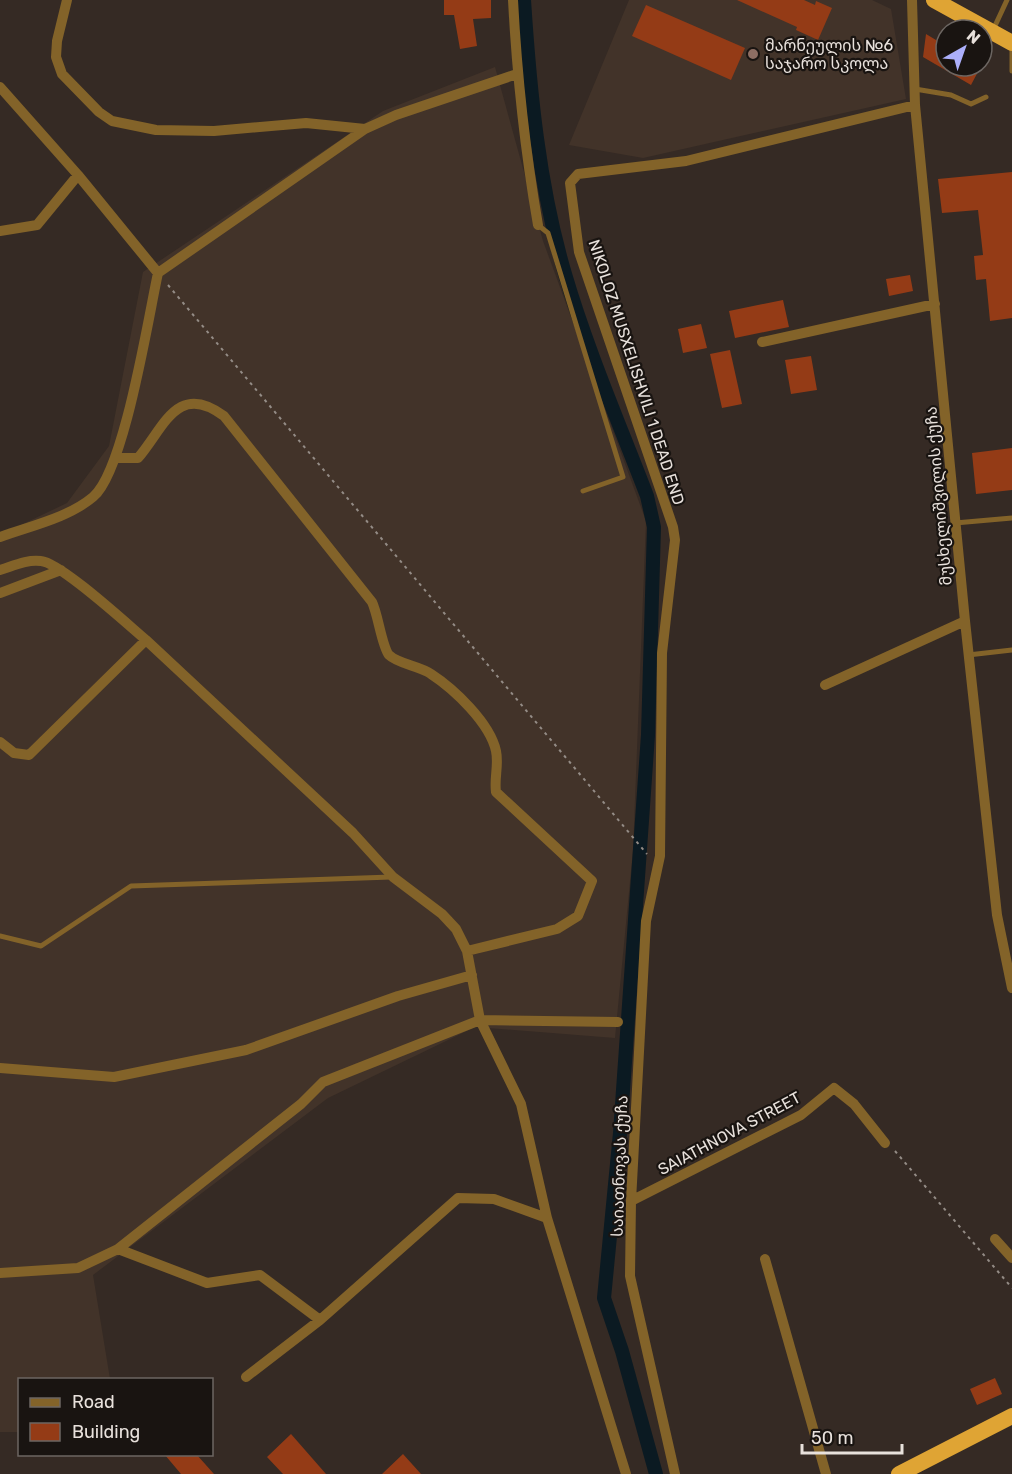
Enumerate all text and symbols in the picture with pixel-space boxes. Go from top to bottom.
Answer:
north arrow [934,18,994,78]
text: N [963,26,984,48]
place label: მარნეულის №6 საჯარო სკოლა [765,36,894,74]
marker: მარნეულის №6 საჯარო სკოლა [746,47,760,61]
street label: NIKOLOZ MUSXELISHVILI 1 DEAD END [585,237,688,507]
street label: მუსხელიშვილის ქუჩა [921,406,957,586]
street label: SAIATHNOVA STREET [655,1088,804,1179]
street label: საიათნოვას ქუჩა [608,1095,631,1237]
legend [18,1378,213,1456]
text: Road [72,1391,115,1413]
scale bar [802,1417,902,1455]
text: Building [72,1421,140,1443]
text: 50 m [811,1427,854,1449]

